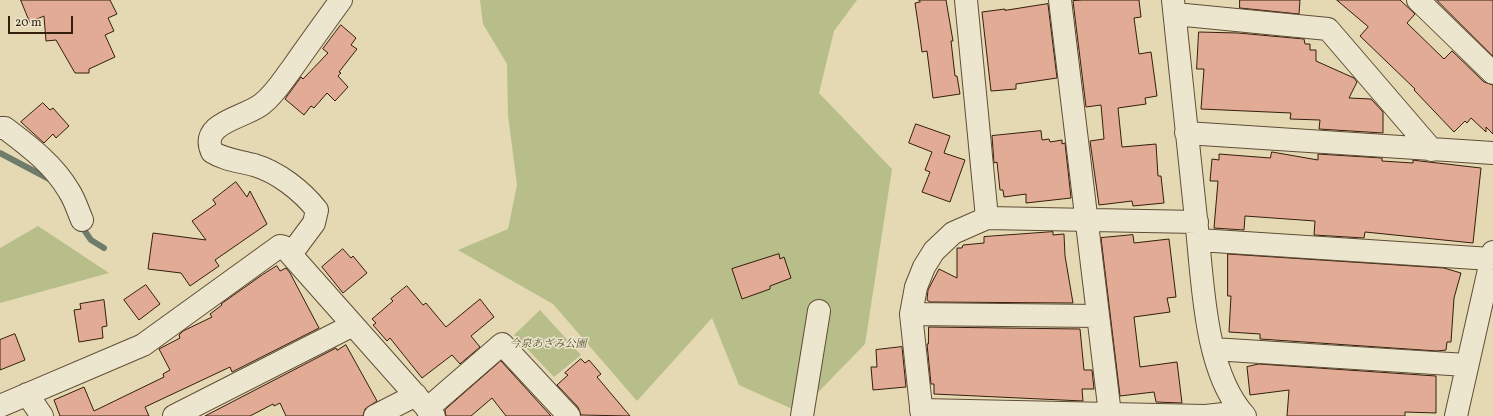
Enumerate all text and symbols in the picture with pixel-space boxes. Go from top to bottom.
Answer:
scale bar [10,8,75,34]
text: 20 m [15,15,42,31]
park label: 今泉あざみ公園 [510,338,586,352]

